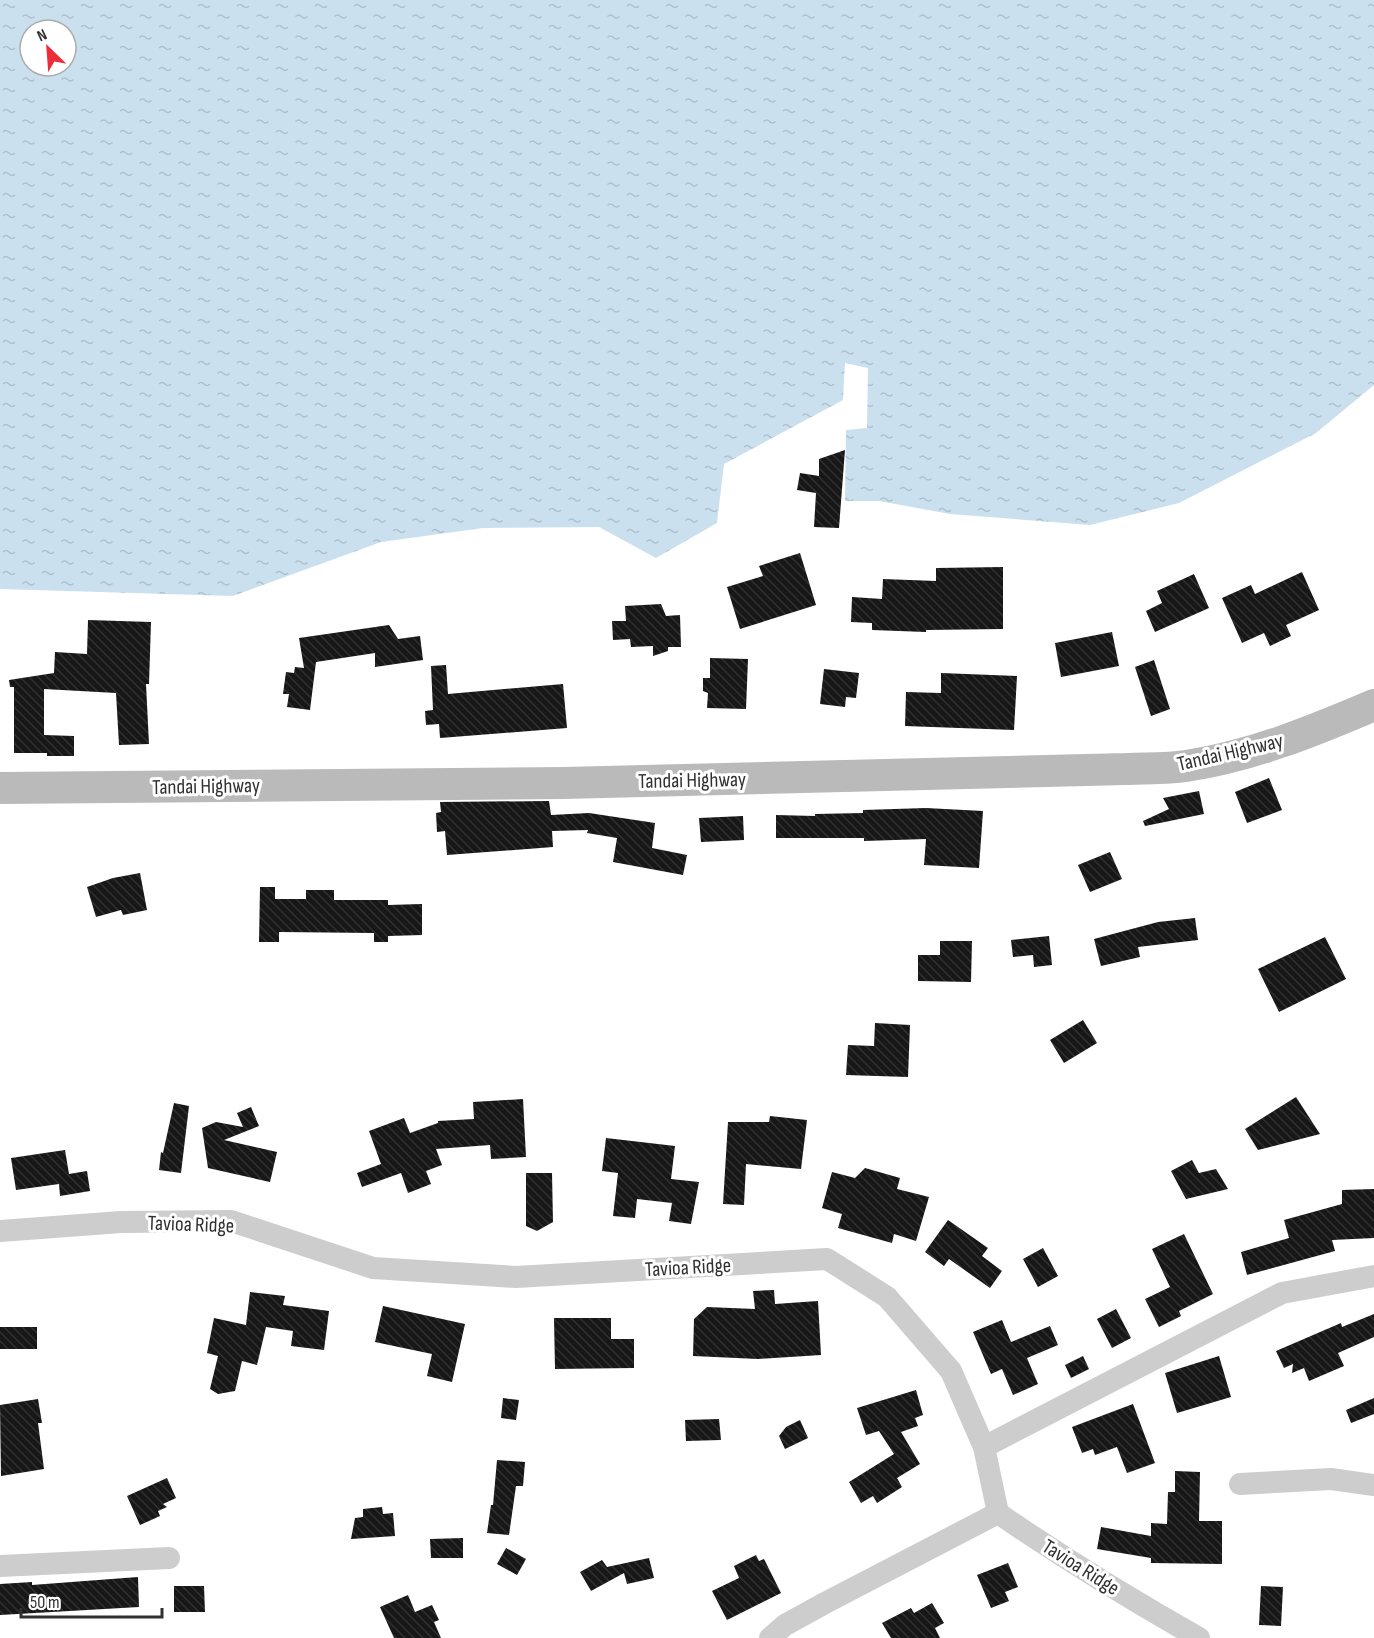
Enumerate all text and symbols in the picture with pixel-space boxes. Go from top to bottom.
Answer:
north arrow [18,18,78,78]
text: N [34,25,50,46]
street label: Tandai Highway [1175,728,1285,777]
street label: Tandai Highway [638,767,746,794]
street label: Tandai Highway [152,773,260,800]
street label: Tavioa Ridge [147,1211,235,1238]
street label: Tavioa Ridge [644,1253,732,1282]
street label: Tavioa Ridge [1037,1534,1124,1601]
scale bar [21,1581,162,1619]
text: 50 m [30,1592,60,1613]

